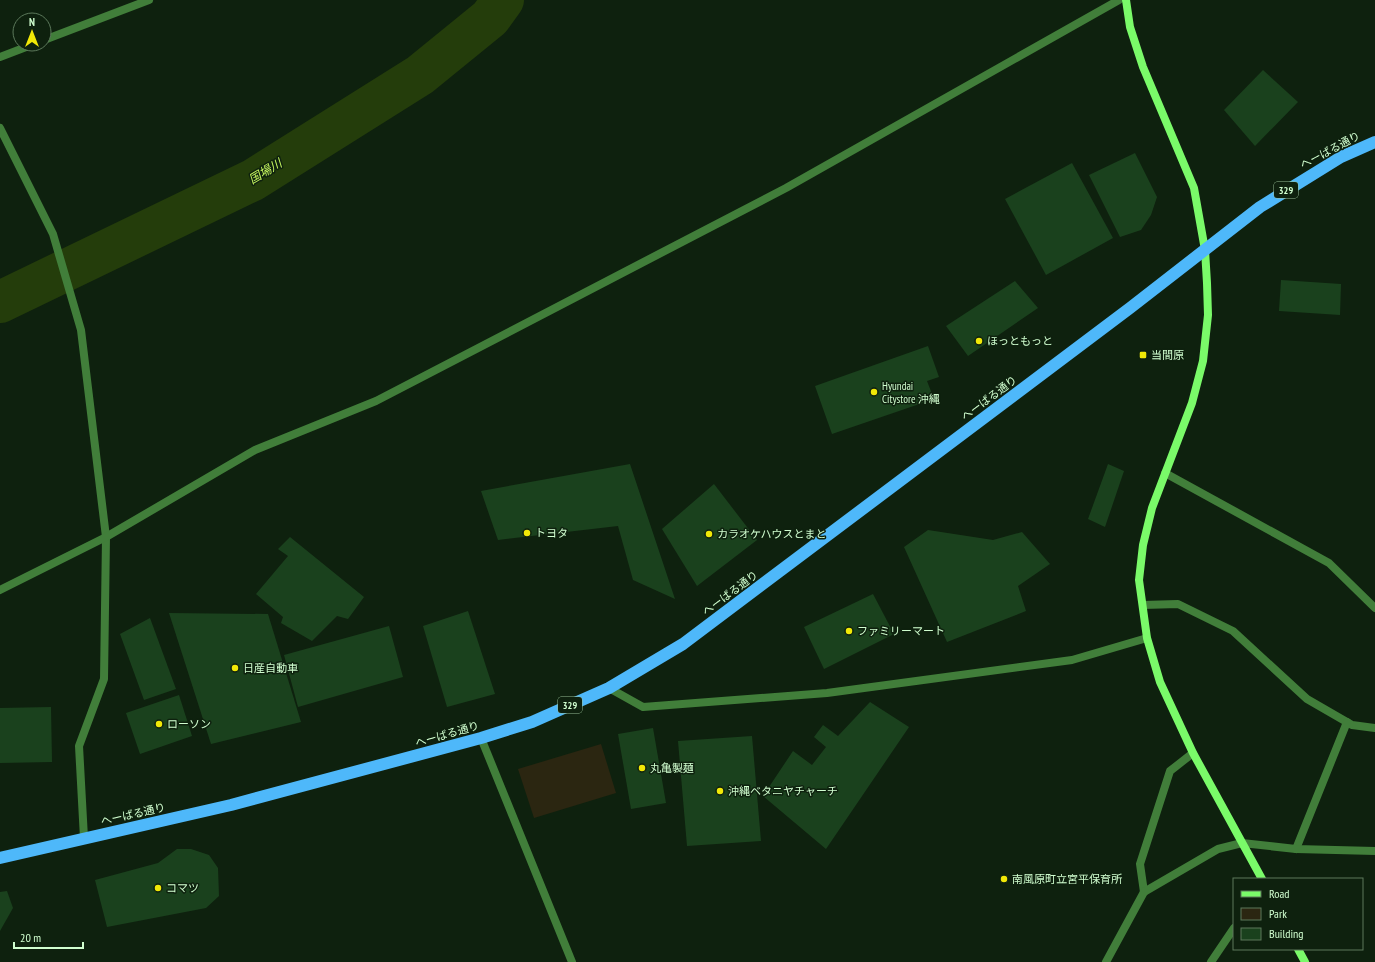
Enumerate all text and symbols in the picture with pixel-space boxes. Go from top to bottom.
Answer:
north arrow [12,12,52,52]
text: N [29,15,35,29]
street label: へーばる通り [1298,128,1362,172]
water label: 国場川 [246,154,286,187]
road number: 329 [1274,182,1298,198]
place label: ほっともっと [987,334,1053,348]
marker: ほっともっと [974,336,984,346]
place label: 当間原 [1151,348,1184,362]
marker: 当間原 [1138,350,1148,360]
street label: へーばる通り [958,373,1020,423]
place label: Hyundai Citystore 沖縄 [882,379,940,406]
marker: Hyundai Citystore 沖縄 [869,387,879,397]
place label: トヨタ [535,526,568,540]
place label: カラオケハウスとまと [717,527,827,541]
marker: トヨタ [522,528,532,538]
marker: カラオケハウスとまと [704,529,714,539]
street label: へーばる通り [699,568,761,618]
place label: ファミリーマート [857,624,945,638]
marker: ファミリーマート [844,626,854,636]
place label: 日産自動車 [243,661,298,675]
marker: 日産自動車 [230,663,240,673]
road number: 329 [558,697,582,713]
place label: ローソン [167,717,211,731]
street label: へーばる通り [413,718,481,750]
marker: ローソン [154,719,164,729]
place label: 丸亀製麺 [650,761,694,775]
marker: 丸亀製麺 [637,763,647,773]
place label: 沖縄ベタニヤチャーチ [728,784,838,798]
marker: 沖縄ベタニヤチャーチ [715,786,725,796]
street label: へーばる通り [99,800,167,828]
place label: 南風原町立宮平保育所 [1012,872,1123,886]
marker: 南風原町立宮平保育所 [999,874,1009,884]
legend [1233,878,1363,950]
place label: コマツ [166,881,199,895]
marker: コマツ [153,883,163,893]
text: Road [1269,886,1289,901]
text: Park [1269,906,1287,921]
scale bar [14,924,83,950]
text: Building [1269,926,1304,941]
text: 20 m [20,930,41,945]

